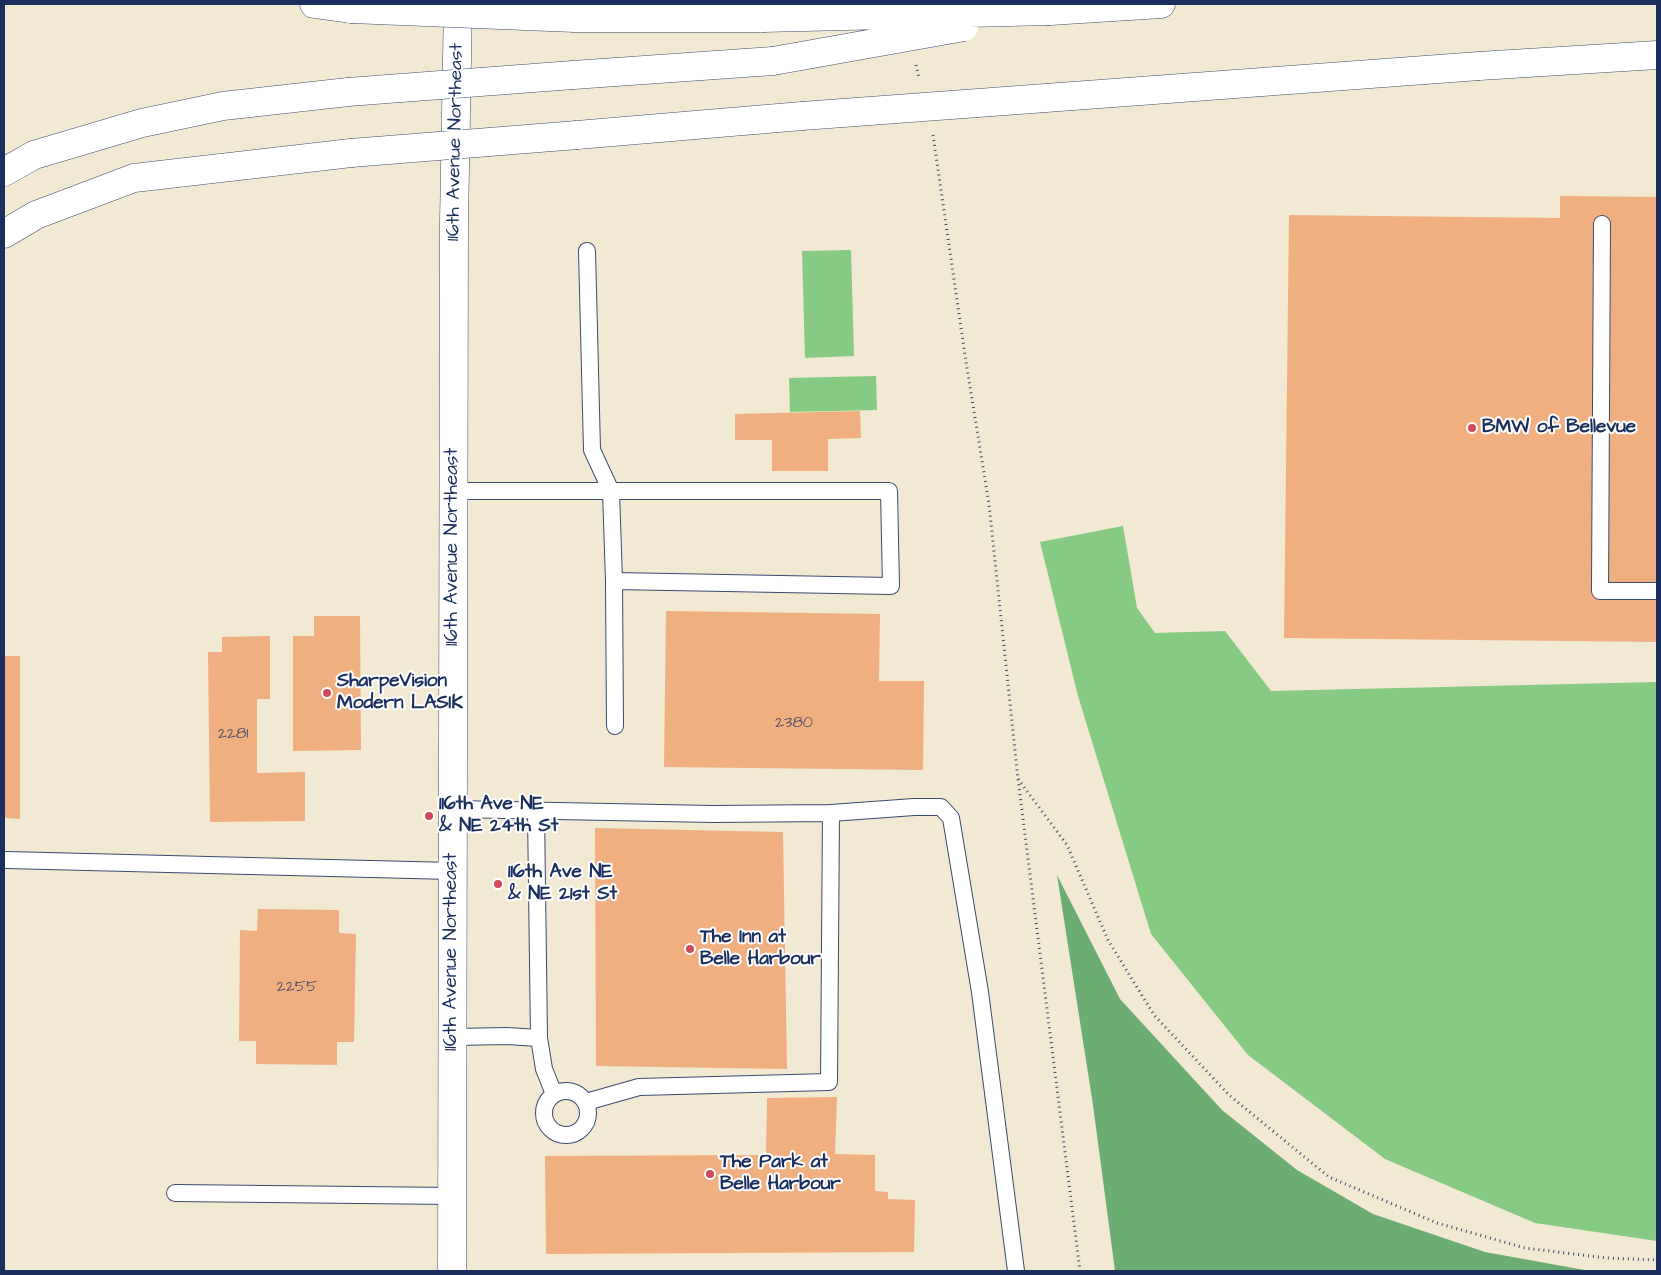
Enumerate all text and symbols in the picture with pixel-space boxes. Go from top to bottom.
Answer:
street label: 116th Avenue Northeast [443,43,469,241]
place label: BMW of Bellevue [1482,417,1636,439]
marker: BMW of Bellevue [1466,422,1478,434]
street label: 116th Avenue Northeast [442,448,464,646]
place label: SharpeVision Modern LASIK [337,671,463,715]
marker: SharpeVision Modern LASIK [321,687,333,699]
house number: 2380 [775,714,813,734]
house number: 2281 [218,725,248,745]
place label: 116th Ave NE & NE 24th St [439,794,558,838]
marker: 116th Ave NE & NE 24th St [423,810,435,822]
street label: 116th Avenue Northeast [441,853,463,1051]
place label: 116th Ave NE & NE 21st St [508,862,617,906]
marker: 116th Ave NE & NE 21st St [492,878,504,890]
place label: The Inn at Belle Harbour [700,927,821,971]
marker: The Inn at Belle Harbour [684,943,696,955]
house number: 2255 [277,978,317,998]
place label: The Park at Belle Harbour [720,1152,841,1196]
marker: The Park at Belle Harbour [704,1168,716,1180]

